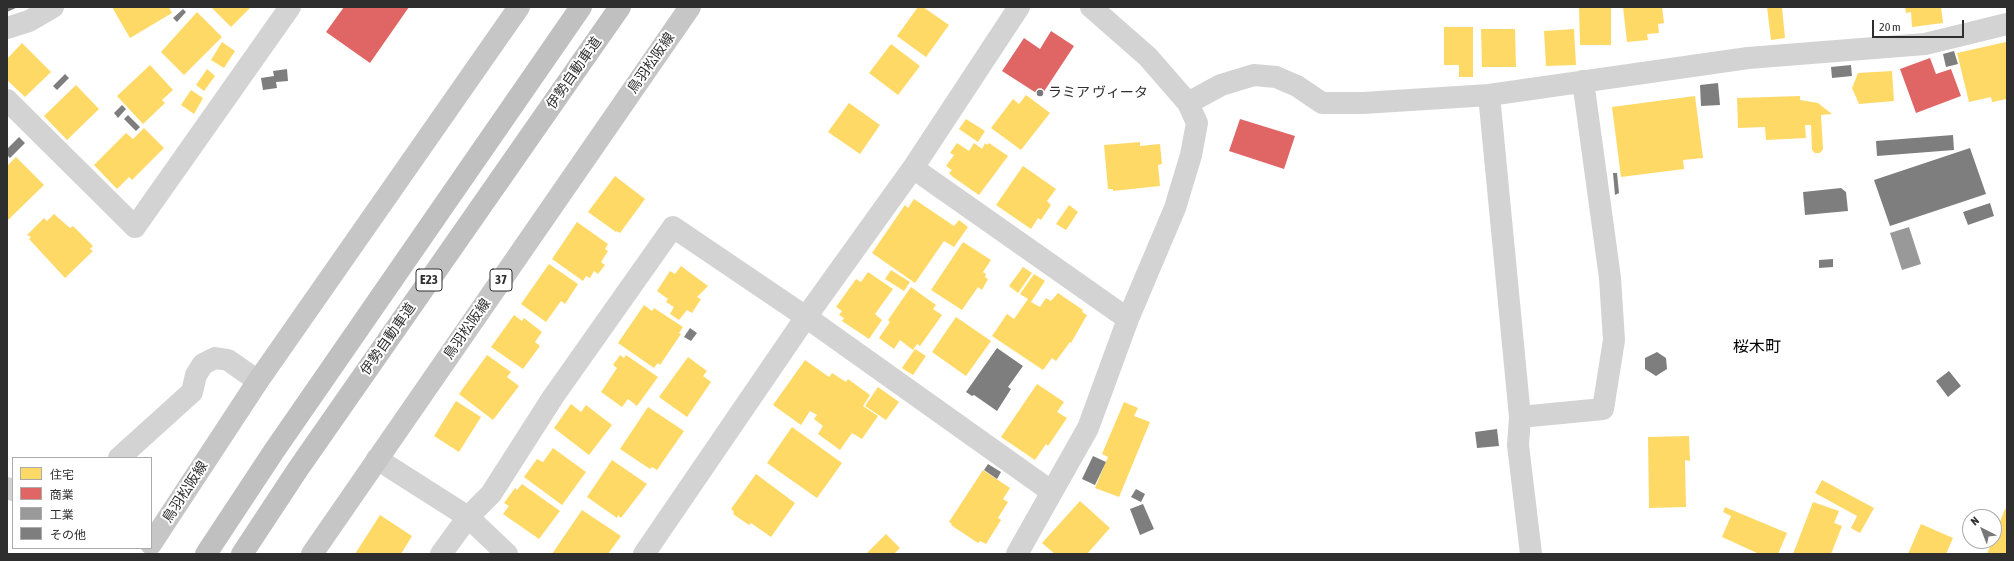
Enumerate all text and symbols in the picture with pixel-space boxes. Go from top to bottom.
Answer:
scale bar [1874,12,1966,38]
text: 20 m [1879,20,1901,34]
street label: 鳥羽松阪線 [624,30,678,96]
street label: 伊勢自動車道 [543,34,605,112]
place label: ラミア ヴィータ [1048,85,1148,101]
marker: ラミア ヴィータ [1035,88,1045,98]
road number: E23 [416,269,442,291]
road number: 37 [490,269,512,291]
street label: 鳥羽松阪線 [440,296,494,362]
street label: 伊勢自動車道 [357,300,419,378]
district label: 桜木町 [1733,337,1781,357]
legend [12,457,152,549]
street label: 鳥羽松阪線 [159,458,211,526]
text: 住宅 [50,468,74,482]
text: 商業 [50,488,74,502]
text: 工業 [50,508,74,522]
north arrow [1962,509,2002,549]
text: N [1968,514,1981,527]
text: その他 [50,528,86,542]

